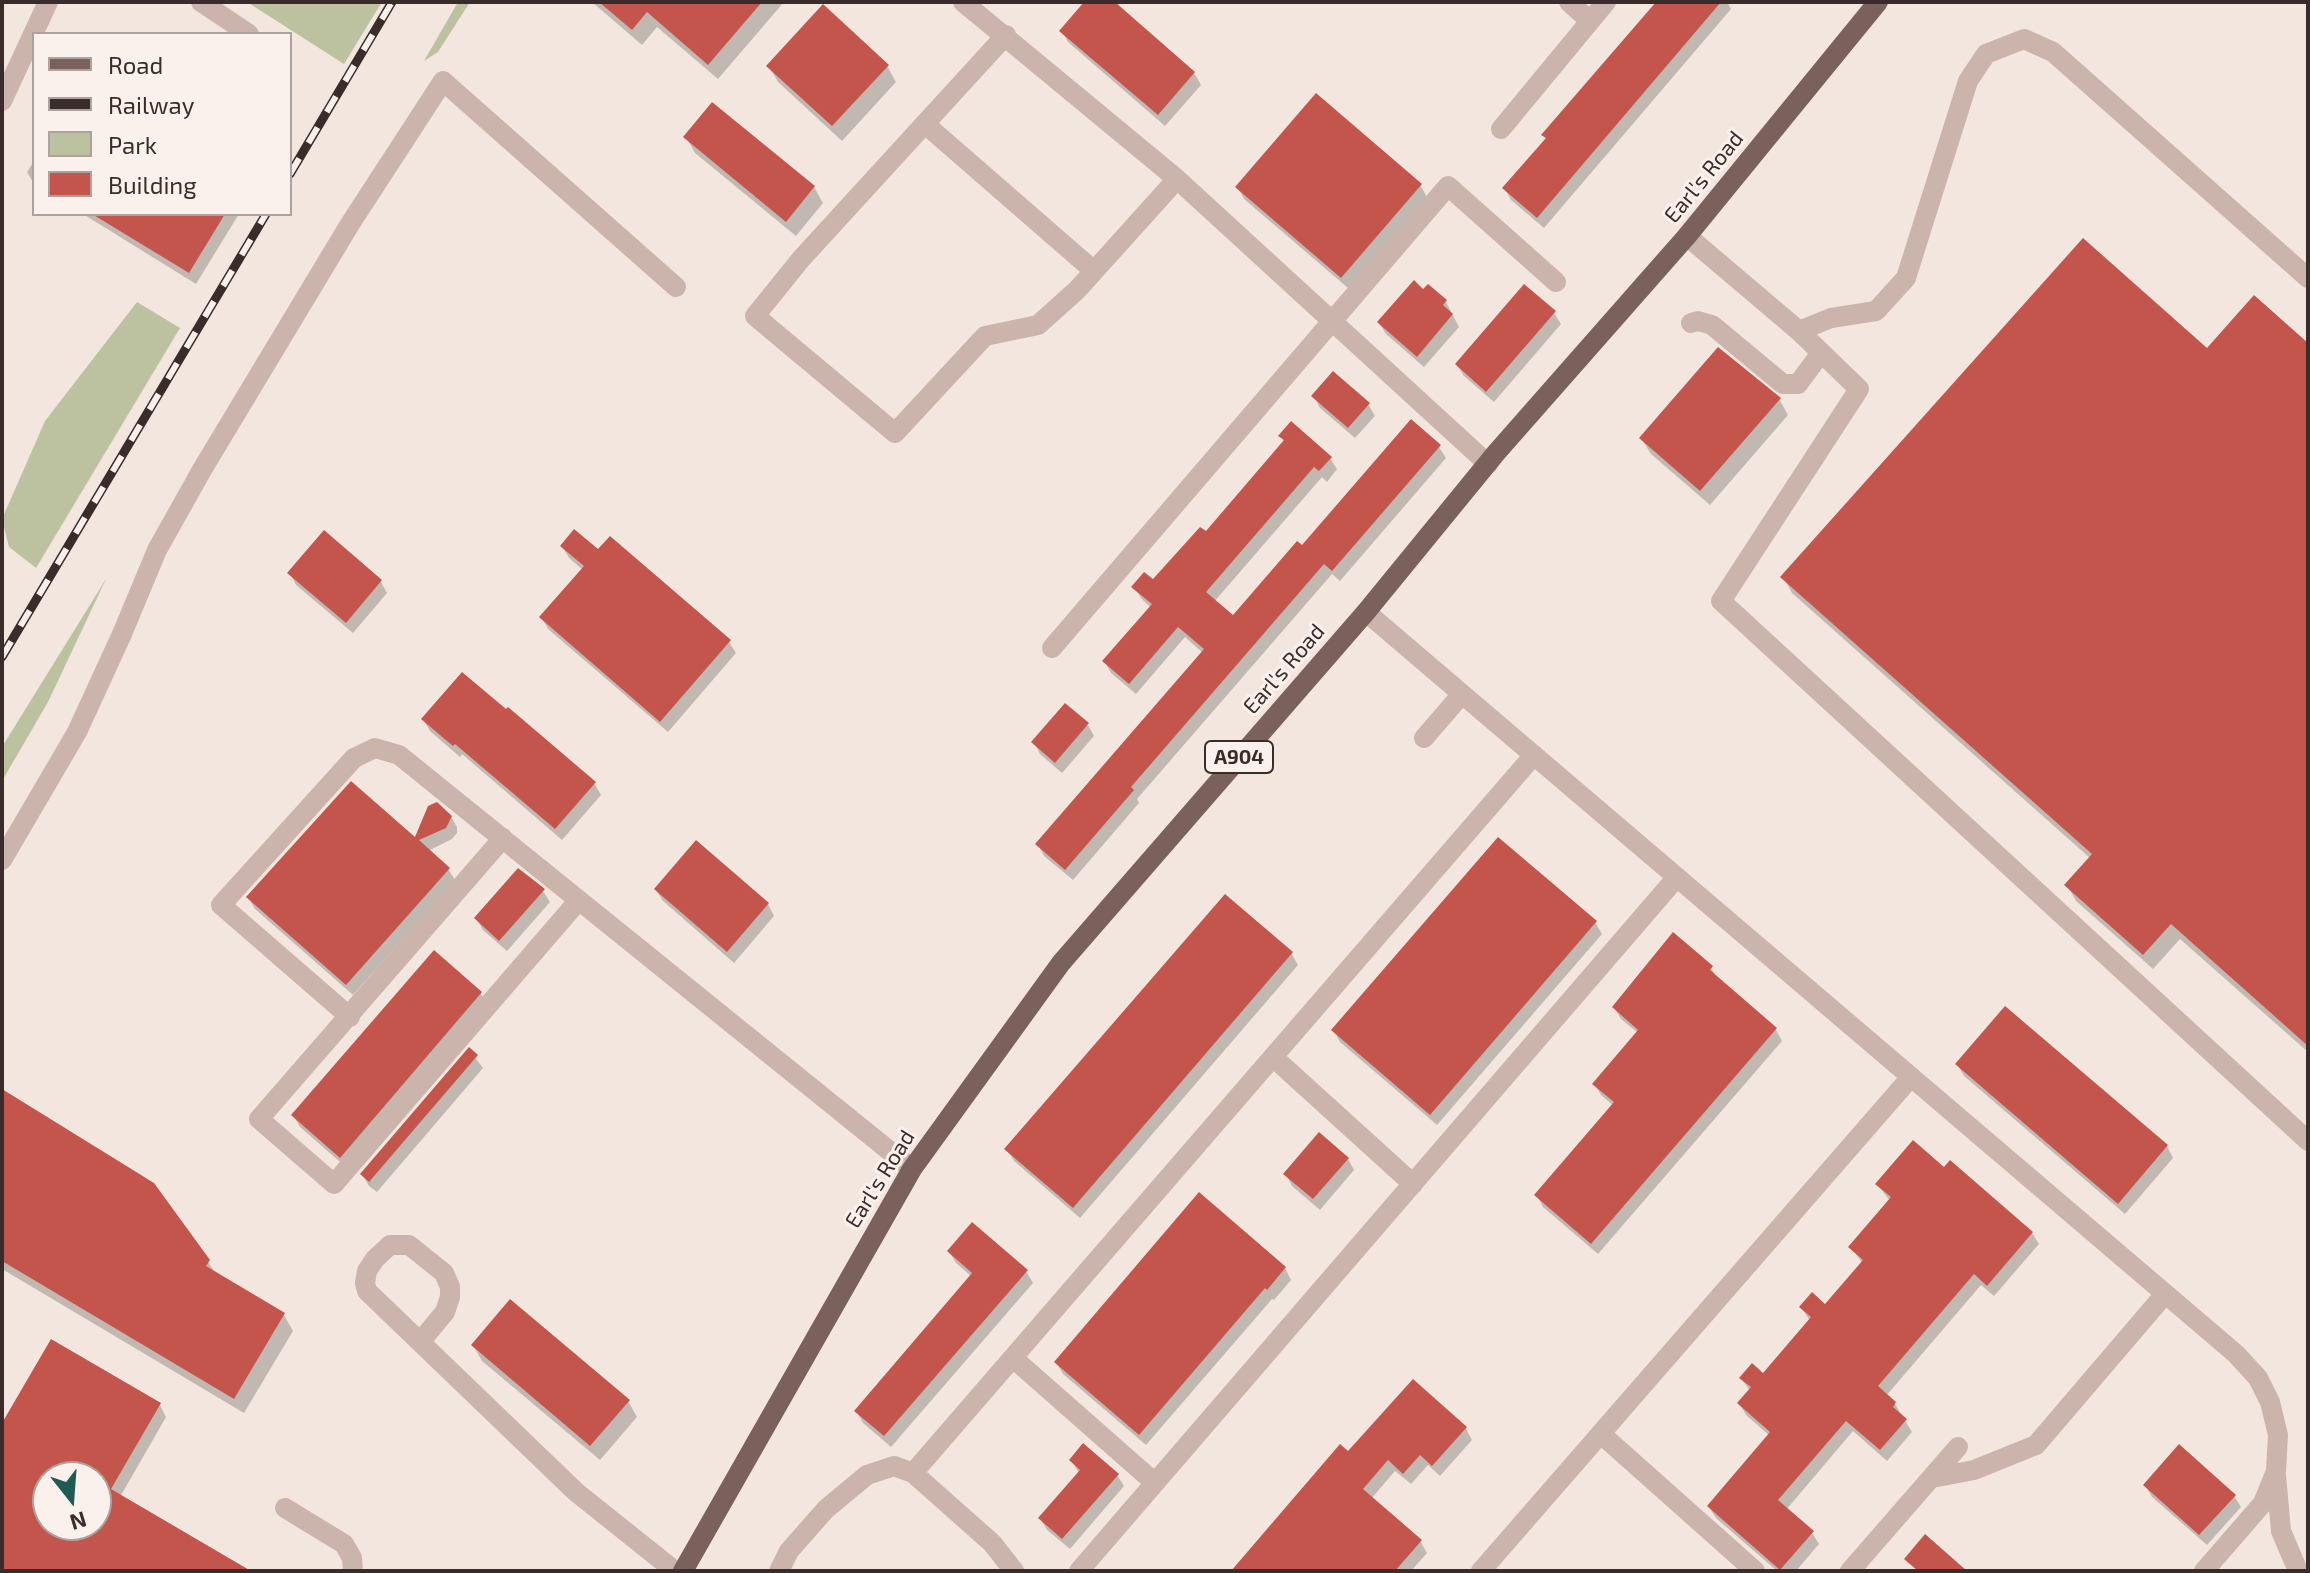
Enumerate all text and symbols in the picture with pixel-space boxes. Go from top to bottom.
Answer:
legend [32,32,292,216]
text: Road [108,50,163,79]
text: Railway [108,90,194,119]
street label: Earl's Road [1659,126,1749,228]
text: Park [108,130,157,159]
text: Building [108,170,197,199]
street label: Earl's Road [1238,619,1330,719]
road number: A904 [1205,741,1273,773]
street label: Earl's Road [839,1125,921,1233]
north arrow [32,1461,112,1541]
text: N [67,1507,90,1537]

